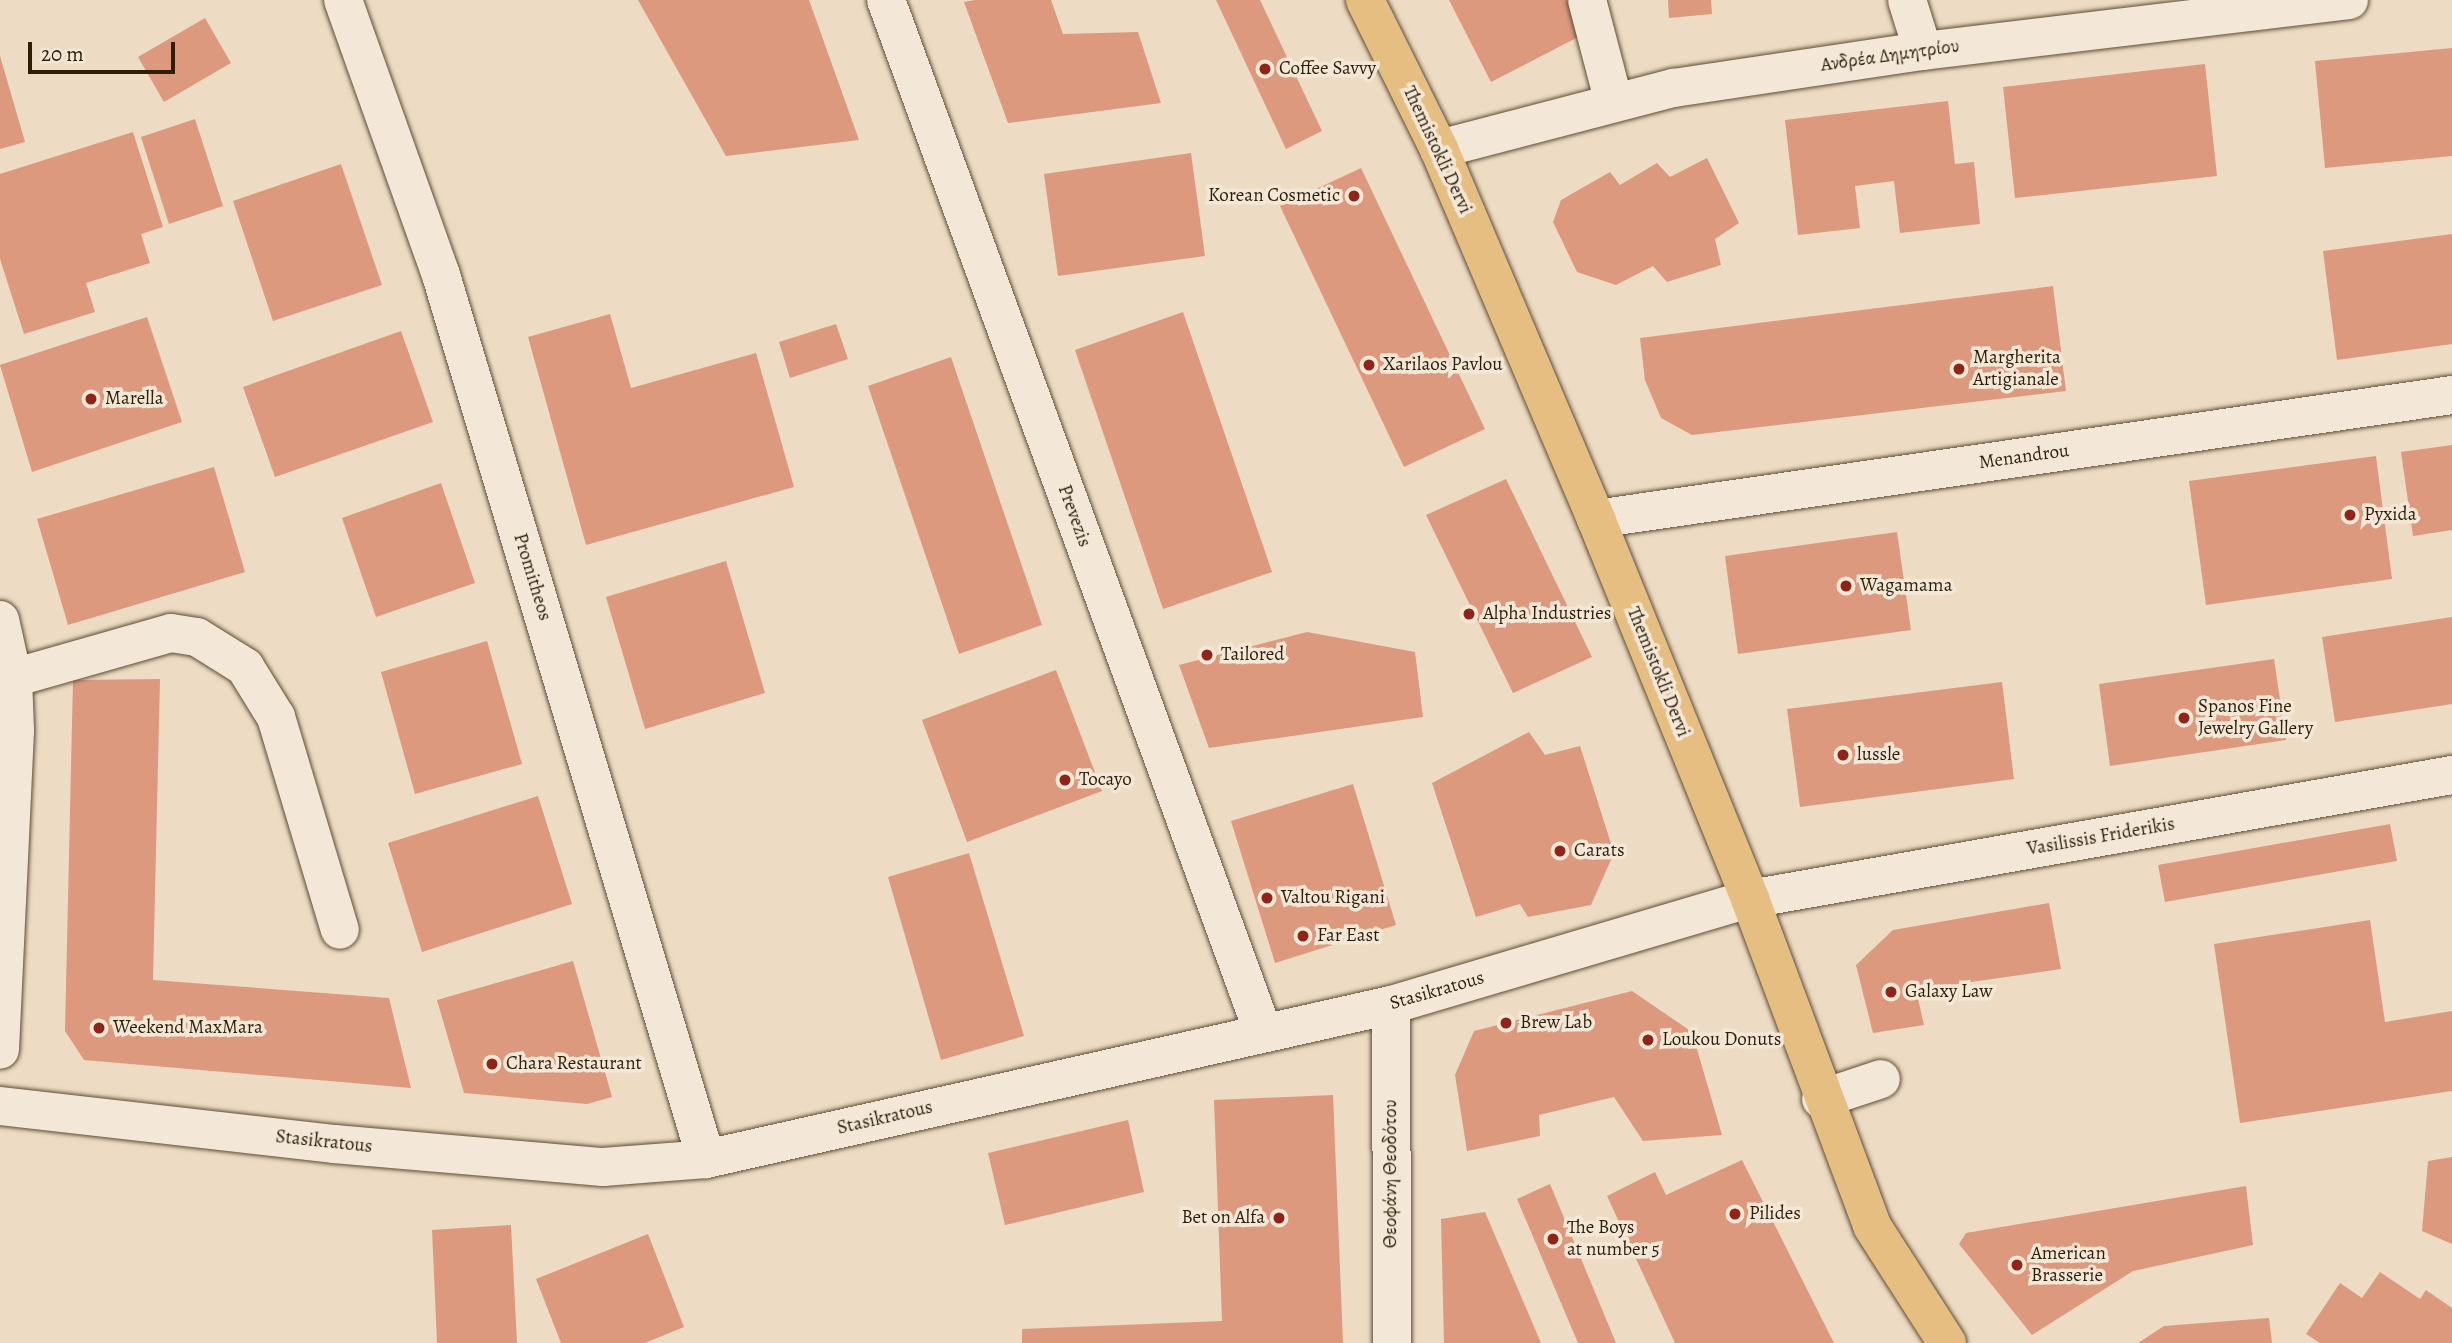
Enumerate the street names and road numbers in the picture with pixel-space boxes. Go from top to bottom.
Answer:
street label: Ανδρέα Δημητρίου [1819,35,1961,77]
street label: Themistokli Dervi [1397,83,1477,217]
street label: Menandrou [1977,439,2071,475]
street label: Prevezis [1052,482,1096,550]
street label: Promitheos [508,531,556,623]
street label: Themistokli Dervi [1622,604,1694,740]
street label: Vasilissis Friderikis [2025,813,2177,861]
street label: Stasikratous [1387,967,1487,1015]
street label: Stasikratous [835,1096,935,1140]
street label: Θεοφάνη Θεοδότου [1380,1100,1402,1248]
street label: Stasikratous [274,1126,374,1158]

